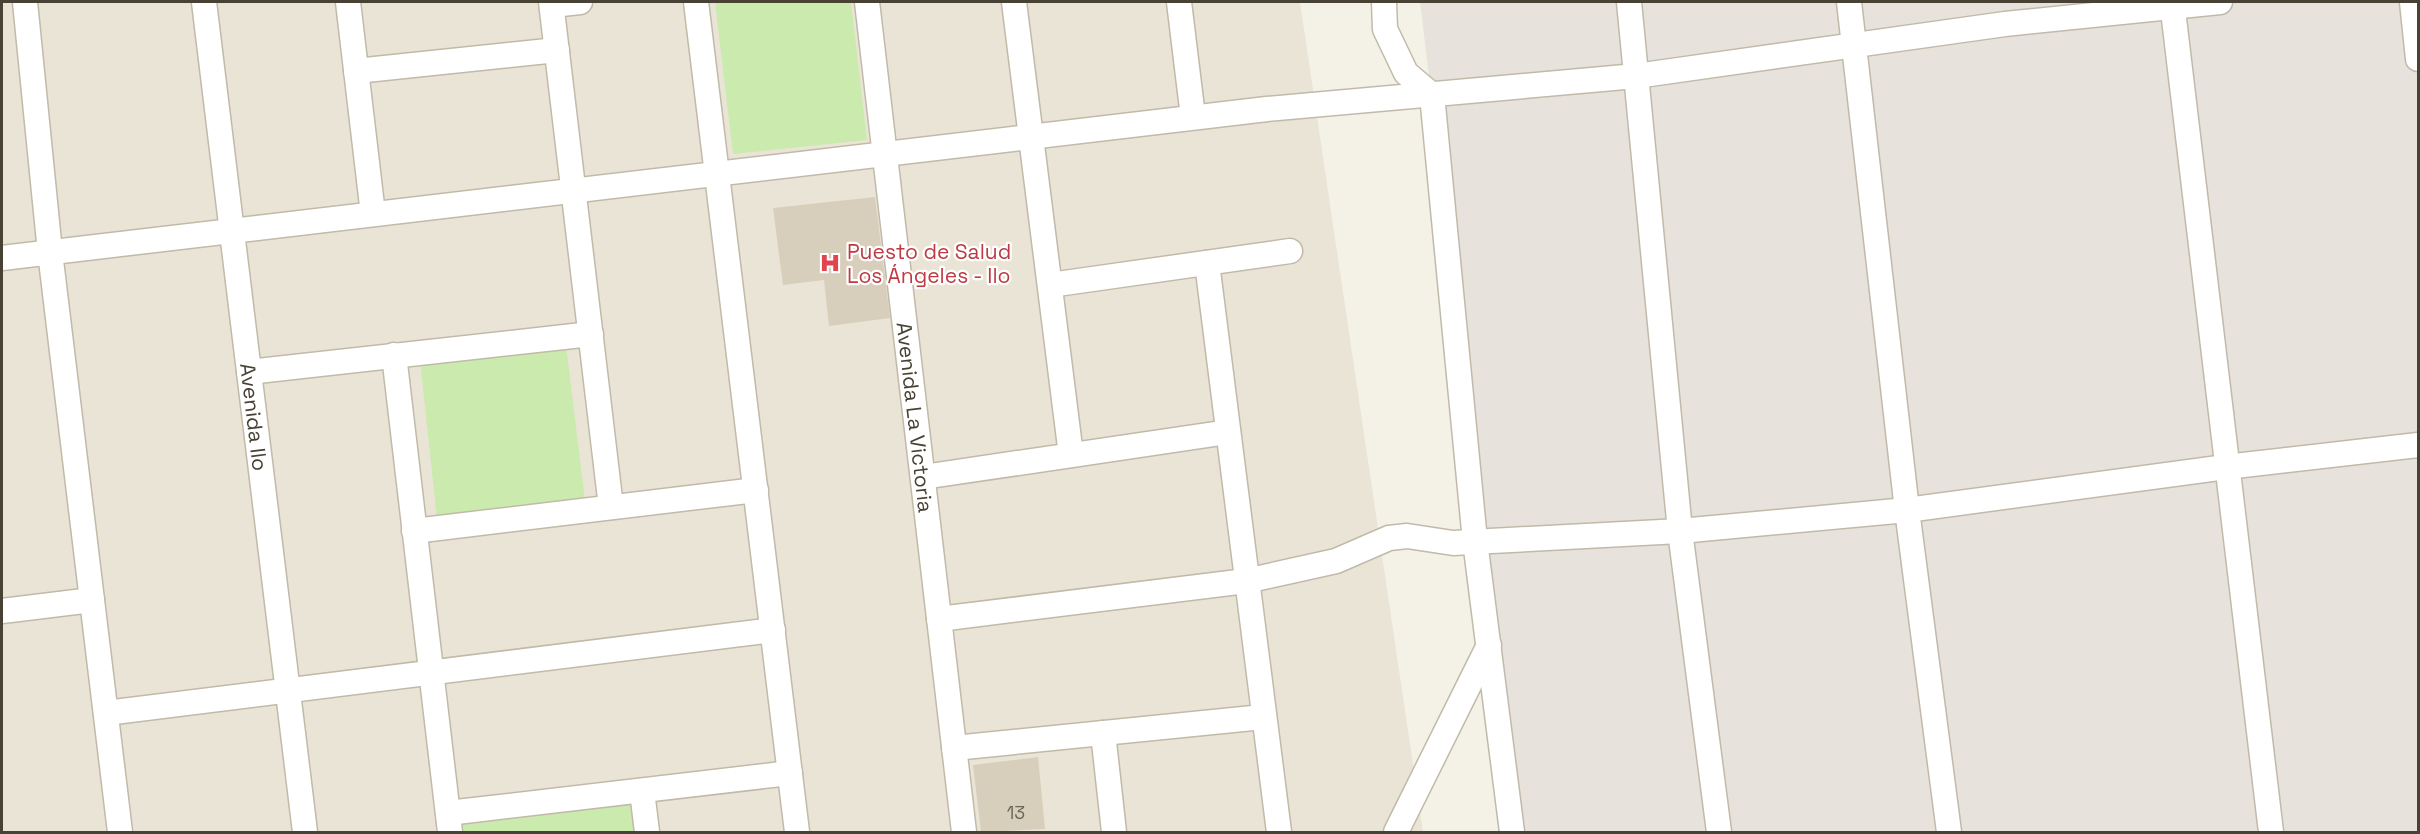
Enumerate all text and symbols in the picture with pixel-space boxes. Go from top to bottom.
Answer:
place label: Puesto de Salud Los Ángeles - Ilo [847,238,1011,289]
hospital icon: Puesto de Salud Los Ángeles - Ilo [818,251,842,275]
street label: Avenida La Victoria [891,320,940,514]
street label: Avenida Ilo [235,361,274,472]
house number: 13 [1007,801,1025,824]

